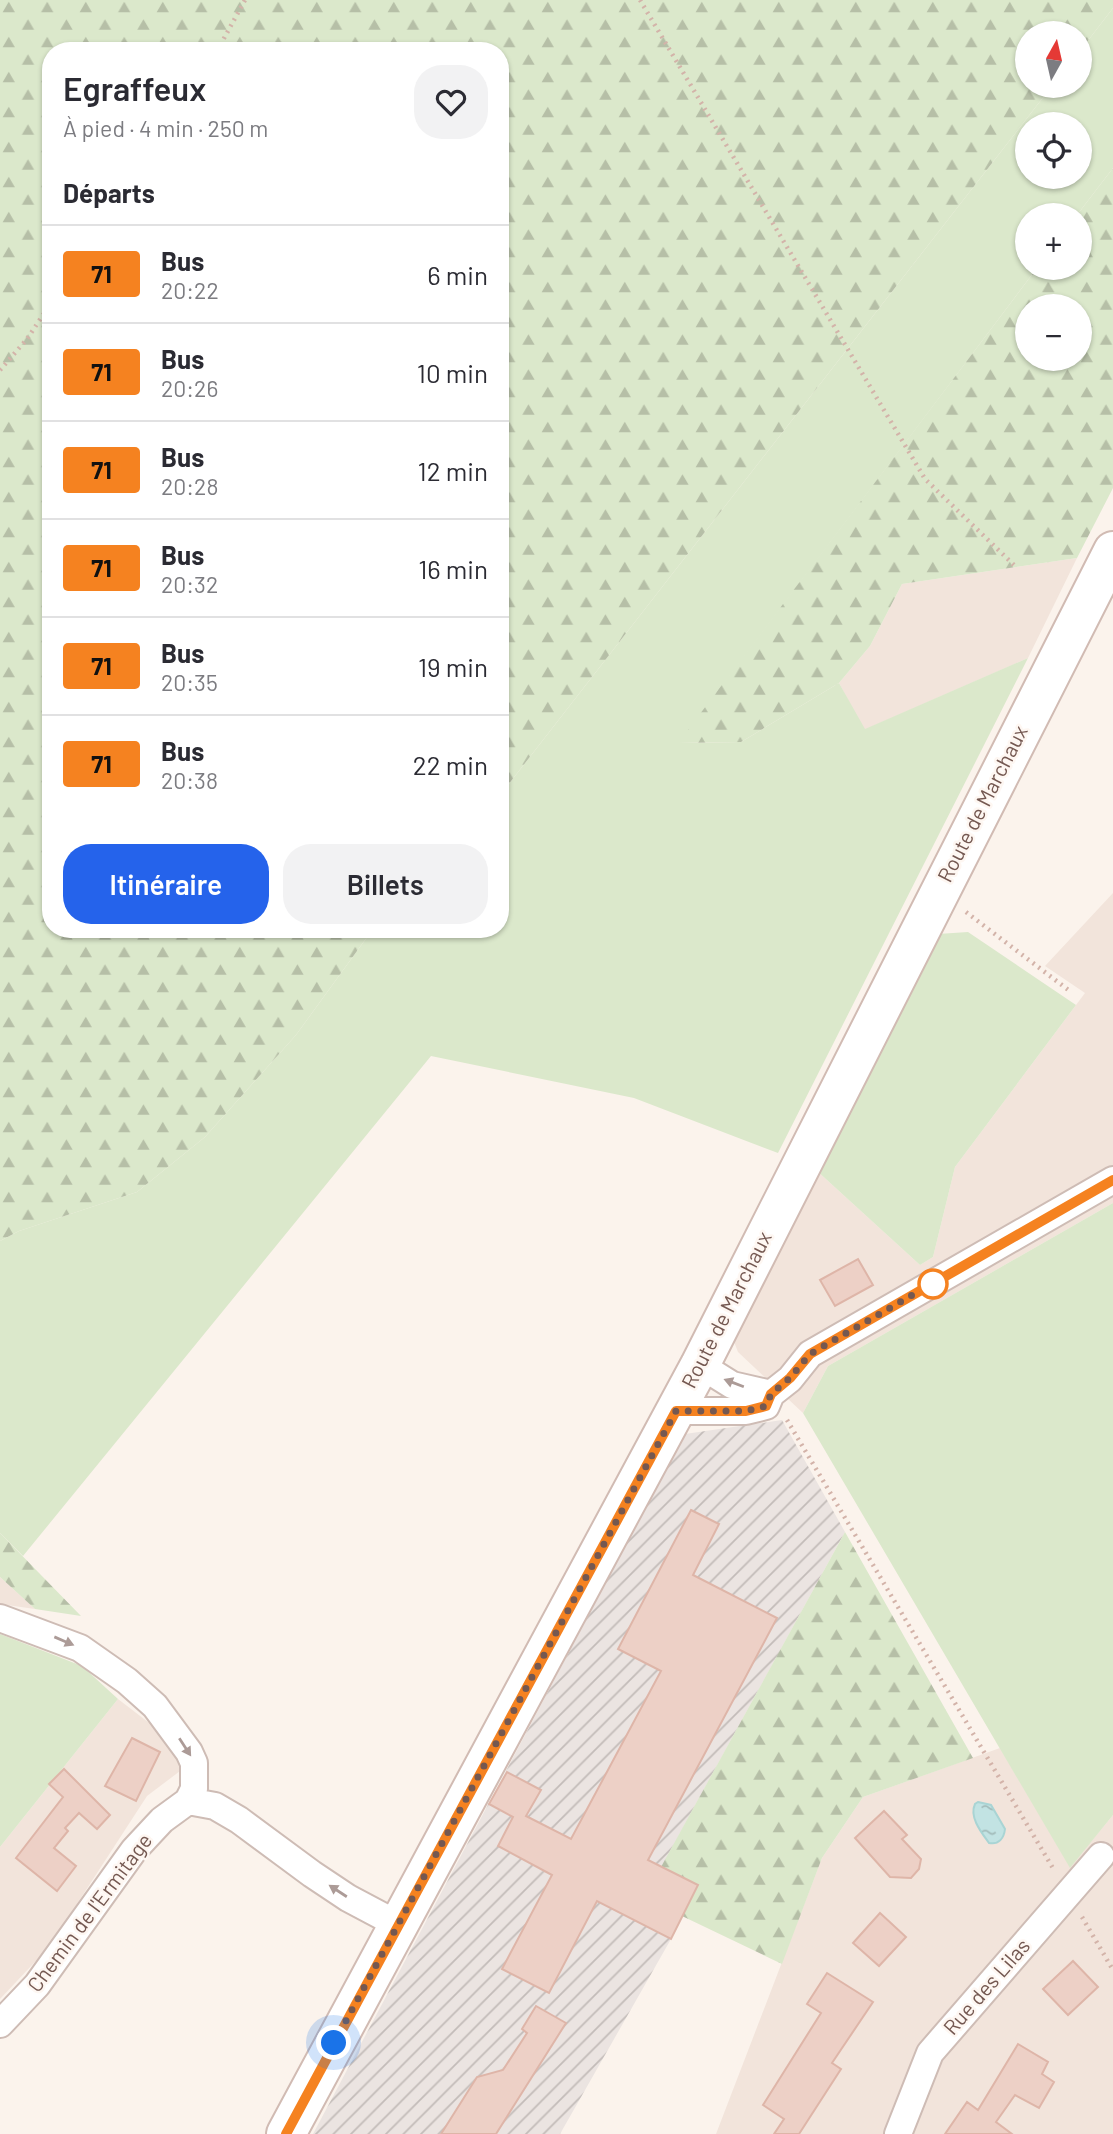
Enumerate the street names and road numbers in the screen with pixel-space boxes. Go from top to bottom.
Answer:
street label: Route de Marchaux [931,721,1032,886]
street label: Route de Marchaux [675,1227,776,1392]
street label: Chemin de l'Ermitage [21,1828,156,1996]
street label: Rue des Lilas [937,1933,1034,2039]

